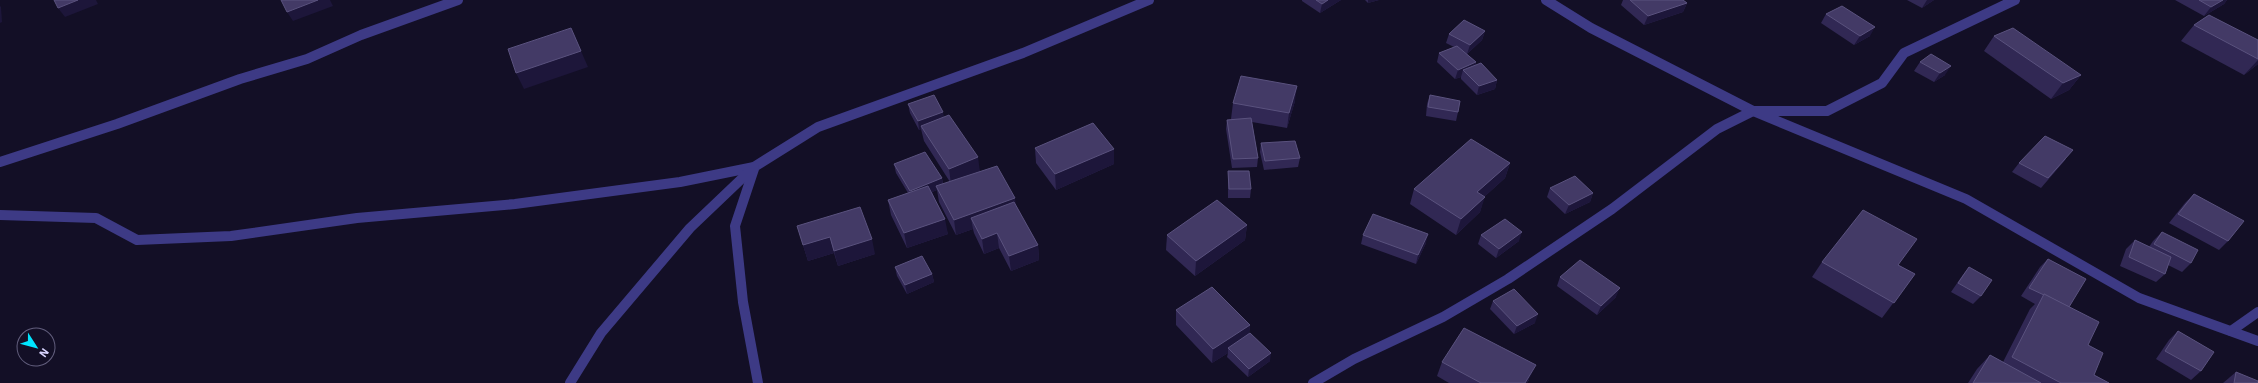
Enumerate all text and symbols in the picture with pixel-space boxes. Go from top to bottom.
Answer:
north arrow [16,327,56,367]
text: N [36,346,52,360]

